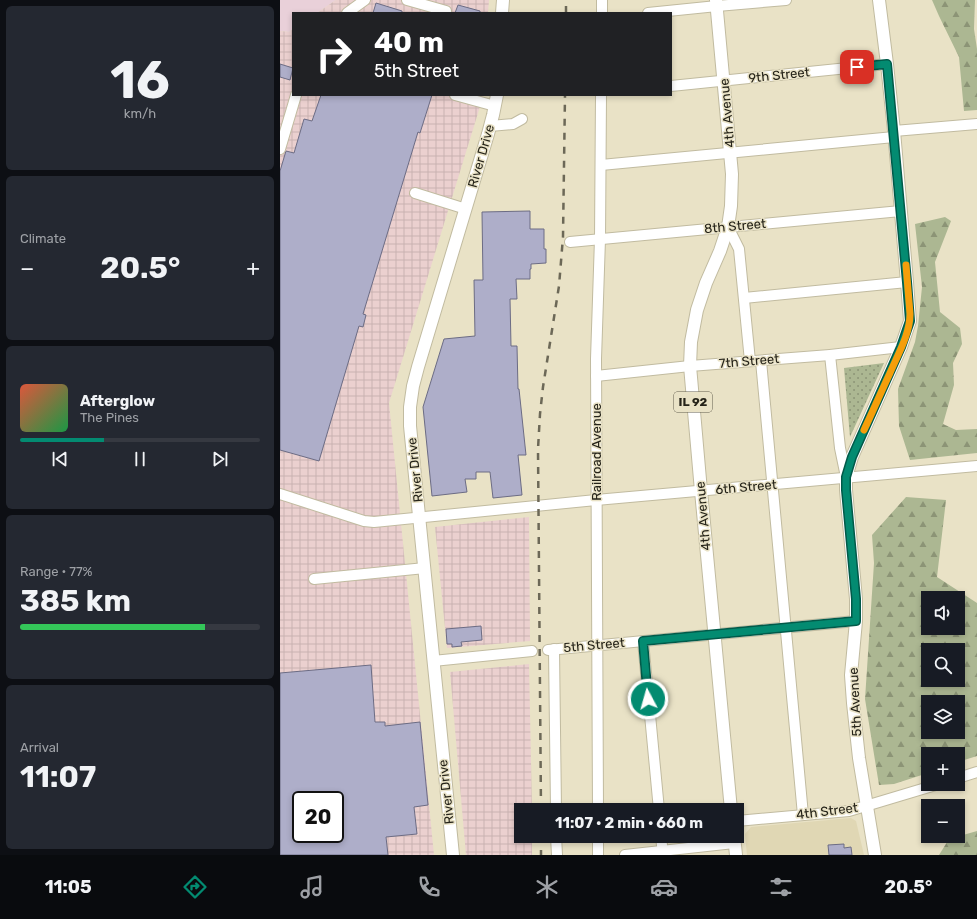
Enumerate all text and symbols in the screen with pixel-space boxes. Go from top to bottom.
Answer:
text: 40 m [374,26,444,59]
icon: right [308,28,360,80]
text: 16 [110,49,170,111]
pin [840,50,874,84]
icon: arrive [846,56,868,78]
text: 5th Street [374,60,459,82]
street label: 9th Street [748,64,810,86]
street label: 4th Avenue [717,78,737,148]
text: km/h [124,106,156,121]
street label: River Drive [465,123,497,189]
street label: 8th Street [703,216,767,236]
text: Climate [20,231,66,246]
text: 20.5° [100,250,180,286]
text: − [20,255,34,282]
text: + [246,255,260,282]
street label: 7th Street [718,351,780,371]
text: Afterglow [80,392,155,410]
road number: IL 92 [674,392,712,412]
street label: Railroad Avenue [589,403,604,501]
text: The Pines [80,410,139,425]
street label: River Drive [404,437,426,503]
icon: previous [49,448,71,470]
icon: pause [129,448,151,470]
icon: next [209,448,231,470]
street label: 6th Street [715,477,777,497]
street label: 4th Avenue [693,481,713,551]
text: Range · 77% [20,564,93,579]
text: 385 km [20,583,131,619]
map controls [921,591,965,843]
button: sound [921,591,965,635]
street label: 5th Street [563,635,625,655]
button: search [921,643,965,687]
street label: 5th Avenue [846,667,864,737]
position arrow [627,678,669,720]
button: layers [921,695,965,739]
text: Arrival [20,740,59,755]
button: + [921,747,965,791]
text: 11:07 [20,759,96,795]
street label: River Drive [435,759,457,825]
speed limit sign: 20 [292,791,344,843]
button: − [921,799,965,843]
street label: 4th Street [795,800,859,822]
text: 11:07 · 2 min · 660 m [555,814,703,832]
icon: directions [181,873,209,901]
icon: music [298,873,326,901]
icon: phone [415,873,443,901]
icon: climate [533,873,561,901]
icon: car [650,873,678,901]
icon: filters [767,873,795,901]
text: 11:05 [45,876,92,898]
text: 20.5° [884,876,932,898]

